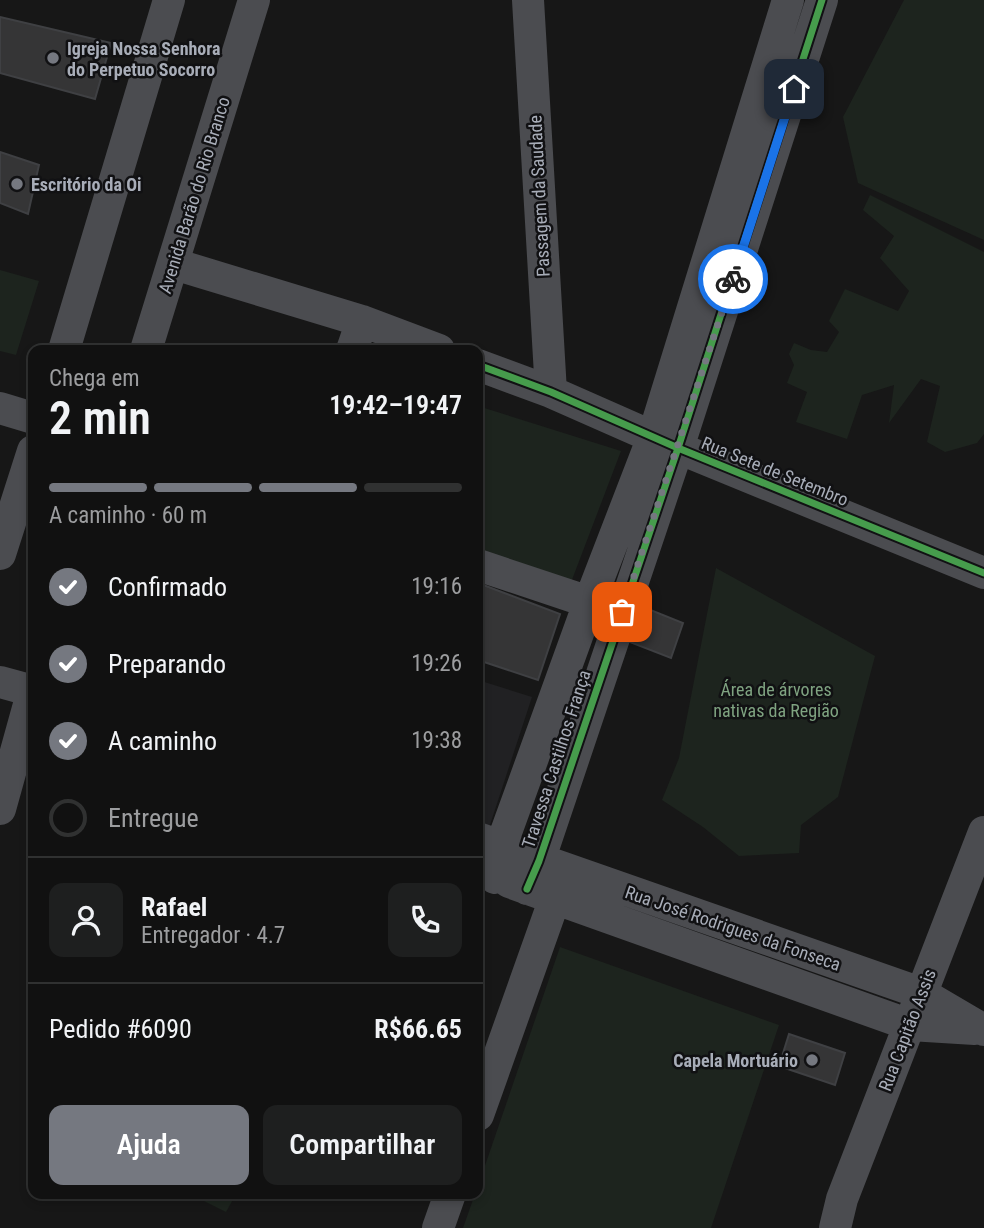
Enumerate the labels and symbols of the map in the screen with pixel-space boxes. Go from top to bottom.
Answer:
place label: Igreja Nossa Senhora do Perpetuo Socorro [67,38,221,80]
marker: Igreja Nossa Senhora do Perpetuo Socorro [45,50,61,66]
pin [764,59,824,119]
street label: Avenida Barão do Rio Branco [154,94,234,296]
street label: Passagem da Saudade [524,115,554,277]
place label: Escritório da Oi [31,174,142,195]
marker: Escritório da Oi [9,176,25,192]
courier [698,244,768,314]
street label: Rua Sete de Setembro [699,432,851,510]
pin [592,582,652,642]
street label: Travessa Castilhos França [517,667,595,851]
park label: Área de árvores nativas da Região [713,679,839,721]
street label: Rua José Rodrigues da Fonseca [622,881,844,975]
street label: Rua Capitão Assis [874,966,940,1094]
place label: Capela Mortuário [673,1050,798,1071]
marker: Capela Mortuário [804,1052,820,1068]

